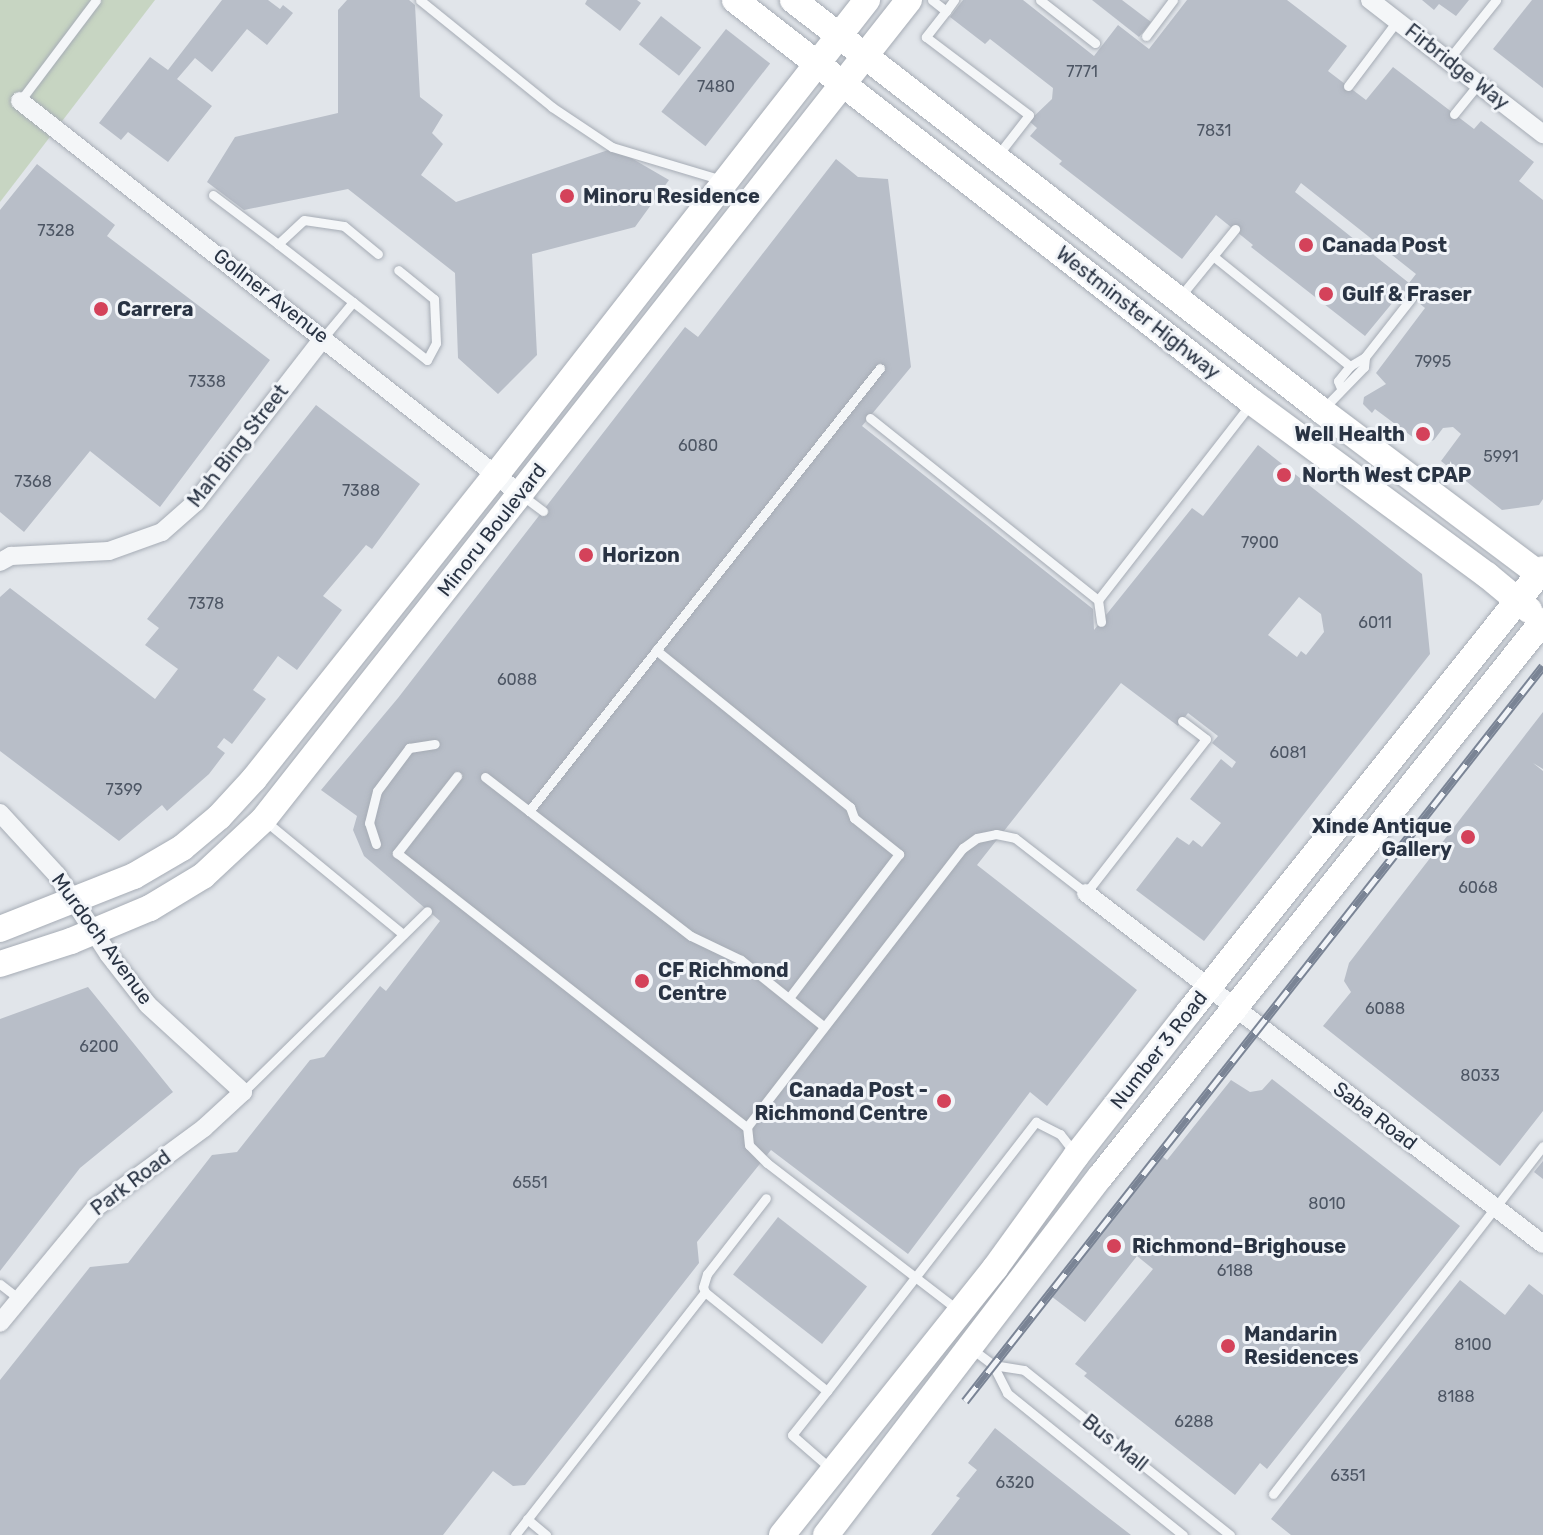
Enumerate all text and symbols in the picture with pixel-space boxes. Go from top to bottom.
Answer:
street label: Firbridge Way [1400,19,1514,115]
house number: 7771 [1066,62,1098,82]
house number: 7480 [697,77,735,97]
house number: 7831 [1197,121,1231,141]
place label: Minoru Residence [583,184,760,208]
marker: Minoru Residence [558,187,576,205]
house number: 7328 [37,221,75,241]
place label: Canada Post [1322,233,1447,257]
marker: Canada Post [1297,236,1315,254]
street label: Westminster Highway [1051,241,1225,385]
street label: Gollner Avenue [208,243,334,349]
place label: Gulf & Fraser [1342,282,1472,306]
marker: Gulf & Fraser [1317,285,1335,303]
place label: Carrera [117,297,193,321]
marker: Carrera [92,300,110,318]
house number: 7995 [1415,352,1451,372]
house number: 7338 [188,372,226,392]
street label: Mah Bing Street [183,380,293,512]
place label: Well Health [1295,422,1405,446]
marker: Well Health [1412,423,1434,445]
house number: 6080 [678,436,718,456]
house number: 5991 [1483,447,1519,467]
street label: Minoru Boulevard [433,459,551,601]
place label: North West CPAP [1302,463,1471,487]
marker: North West CPAP [1273,464,1295,486]
house number: 7368 [14,472,52,492]
house number: 7388 [342,481,380,501]
house number: 7900 [1241,533,1279,553]
place label: Horizon [602,543,680,567]
marker: Horizon [577,546,595,564]
house number: 7378 [188,594,224,614]
house number: 6011 [1358,613,1392,633]
house number: 6088 [497,670,537,690]
house number: 6081 [1270,743,1306,763]
house number: 7399 [106,780,142,800]
place label: Xinde Antique Gallery [1311,814,1452,861]
marker: Xinde Antique Gallery [1459,828,1477,846]
street label: Murdoch Avenue [46,868,158,1010]
house number: 6068 [1458,878,1498,898]
place label: CF Richmond Centre [658,958,789,1005]
marker: CF Richmond Centre [633,972,651,990]
street label: Number 3 Road [1105,986,1213,1114]
house number: 6088 [1365,999,1405,1019]
house number: 6200 [79,1037,119,1057]
house number: 8033 [1460,1066,1500,1086]
street label: Saba Road [1328,1077,1422,1155]
place label: Canada Post - Richmond Centre [755,1078,928,1125]
marker: Canada Post - Richmond Centre [935,1092,953,1110]
street label: Park Road [86,1145,176,1221]
house number: 6551 [512,1173,548,1193]
house number: 8010 [1308,1194,1346,1214]
place label: Richmond–Brighouse [1132,1234,1346,1258]
marker: Richmond–Brighouse [1103,1235,1125,1257]
house number: 6188 [1217,1261,1253,1281]
place label: Mandarin Residences [1244,1322,1358,1369]
house number: 8100 [1454,1335,1492,1355]
marker: Mandarin Residences [1219,1337,1237,1355]
house number: 8188 [1437,1387,1475,1407]
street label: Bus Mall [1077,1409,1153,1477]
house number: 6288 [1174,1412,1214,1432]
house number: 6351 [1330,1466,1366,1486]
house number: 6320 [996,1473,1034,1493]

